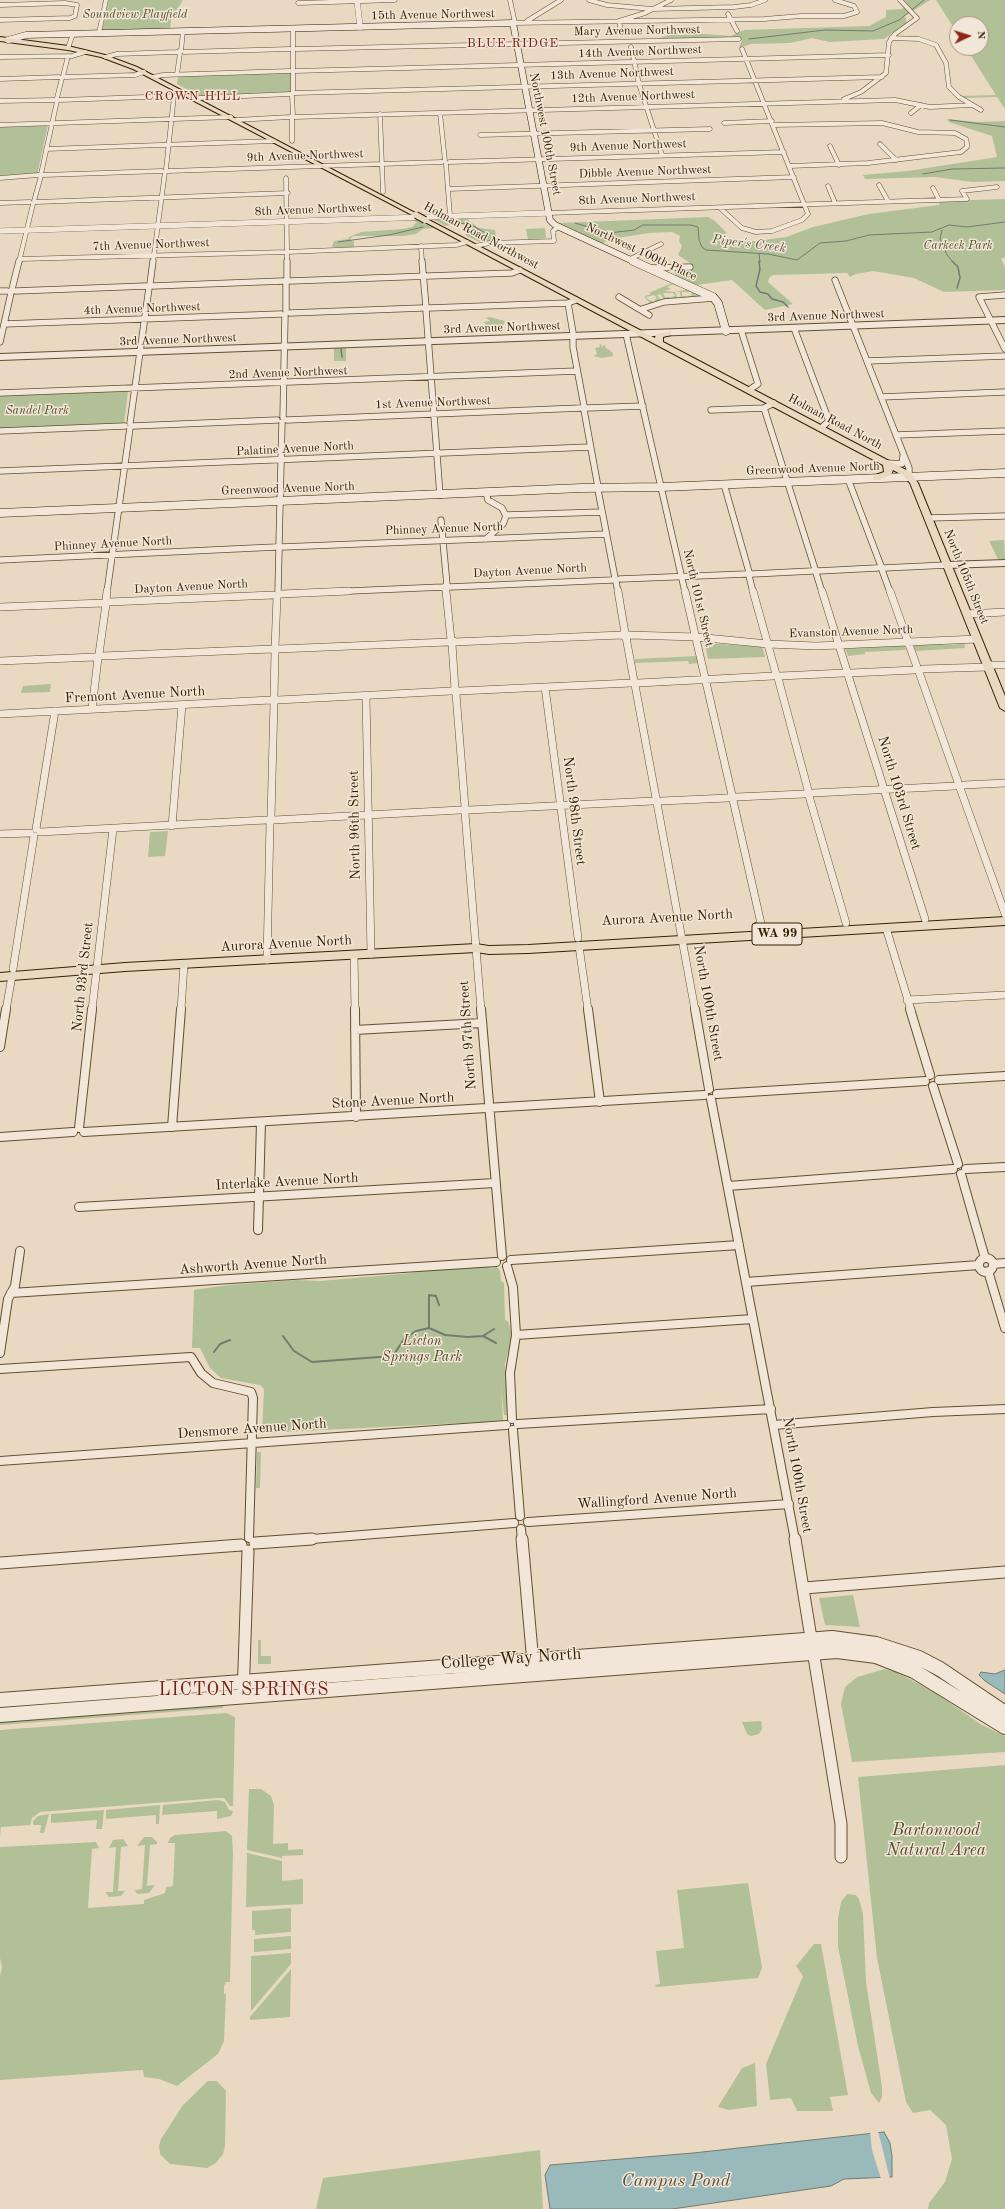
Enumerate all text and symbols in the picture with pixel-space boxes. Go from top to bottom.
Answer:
street label: 15th Avenue Northwest [371,7,495,23]
park label: Soundview Playfield [83,8,187,22]
north arrow [949,16,989,56]
street label: Mary Avenue Northwest [574,23,700,39]
text: N [975,31,986,40]
district label: BLUE RIDGE [467,36,559,52]
street label: 14th Avenue Northwest [578,43,702,61]
street label: 13th Avenue Northwest [550,65,674,83]
street label: Northwest 100th Street [526,71,564,197]
street label: 12th Avenue Northwest [571,88,695,106]
district label: CROWN HILL [145,89,241,105]
street label: 9th Avenue Northwest [569,137,687,155]
street label: 9th Avenue Northwest [246,147,364,165]
street label: Dibble Avenue Northwest [578,162,712,182]
street label: 8th Avenue Northwest [578,190,696,208]
street label: Holman Road Northwest [421,199,541,273]
street label: 8th Avenue Northwest [254,201,372,219]
street label: Northwest 100th Place [583,220,699,284]
water label: Piper's Creek [711,232,787,256]
street label: 7th Avenue Northwest [92,236,210,254]
park label: Carkeek Park [923,239,993,253]
street label: 4th Avenue Northwest [83,300,201,318]
street label: 3rd Avenue Northwest [767,307,885,325]
street label: 3rd Avenue Northwest [443,319,561,337]
street label: 3rd Avenue Northwest [119,331,237,349]
street label: 2nd Avenue Northwest [228,364,348,382]
street label: Holman Road North [785,391,885,453]
street label: 1st Avenue Northwest [375,394,491,412]
park label: Sandel Park [5,404,69,418]
street label: Palatine Avenue North [236,439,354,459]
street label: Greenwood Avenue North [746,459,880,479]
street label: Greenwood Avenue North [221,479,355,499]
street label: Phinney Avenue North [385,520,503,538]
street label: North 105th Street [940,527,992,627]
street label: Phinney Avenue North [53,534,173,554]
street label: North 101st Street [680,548,716,648]
street label: Dayton Avenue North [473,561,587,581]
street label: Dayton Avenue North [134,577,248,597]
street label: Evanston Avenue North [789,623,913,641]
street label: Fremont Avenue North [64,683,206,707]
street label: North 103rd Street [874,734,924,852]
street label: North 98th Street [559,756,589,866]
street label: North 96th Street [346,770,364,880]
street label: Aurora Avenue North [601,906,733,930]
street label: North 93rd Street [69,921,97,1033]
road number: WA 99 [752,923,802,945]
street label: Aurora Avenue North [220,932,352,956]
street label: North 100th Street [690,944,726,1062]
street label: North 97th Street [456,980,480,1090]
street label: Stone Avenue North [331,1089,455,1113]
street label: Interlake Avenue North [215,1170,359,1194]
street label: Ashworth Avenue North [179,1251,327,1279]
park label: Licton Springs Park [382,1333,462,1366]
street label: Densmore Avenue North [177,1415,327,1443]
street label: North 100th Street [779,1416,815,1534]
street label: Wallingford Avenue North [577,1485,737,1513]
street label: College Way North [440,1644,582,1674]
district label: LICTON SPRINGS [159,1679,329,1701]
park label: Bartonwood Natural Area [886,1821,986,1861]
water label: Campus Pond [622,2170,730,2192]

